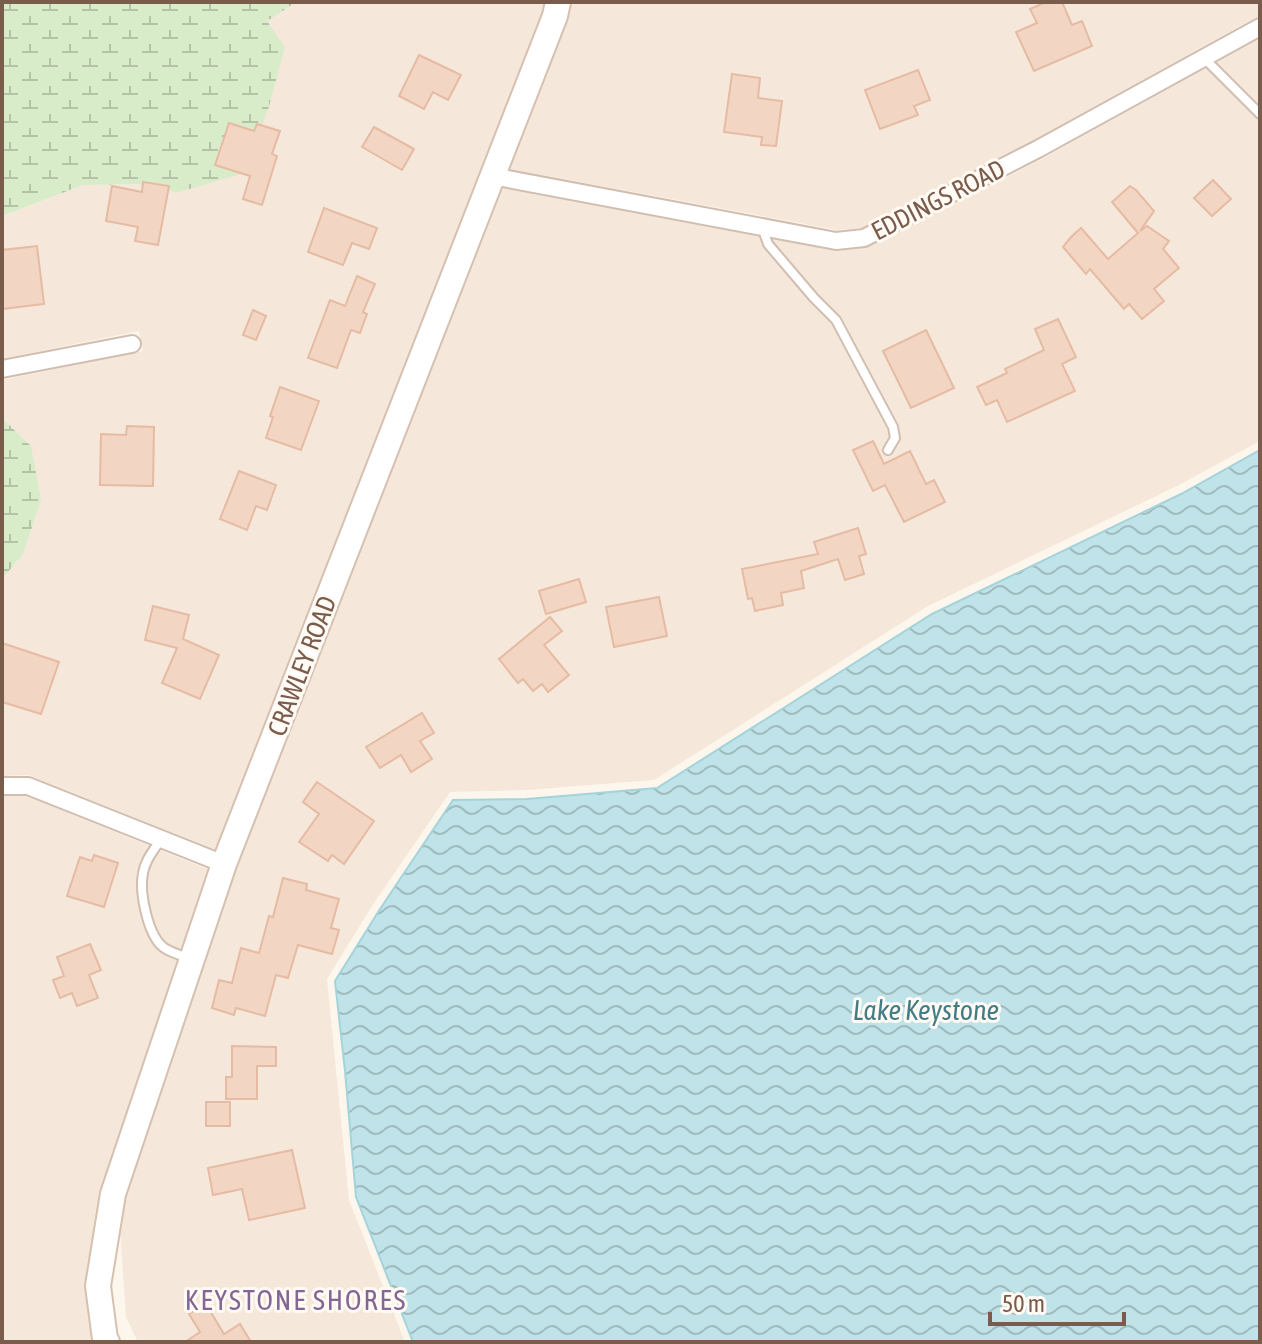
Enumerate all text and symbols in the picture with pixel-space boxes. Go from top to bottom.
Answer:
street label: EDDINGS ROAD [866,154,1010,246]
street label: CRAWLEY ROAD [262,592,342,740]
water label: Lake Keystone [853,994,999,1026]
scale bar [990,1276,1124,1326]
district label: KEYSTONE SHORES [185,1284,407,1316]
text: 50 m [1002,1290,1045,1317]

